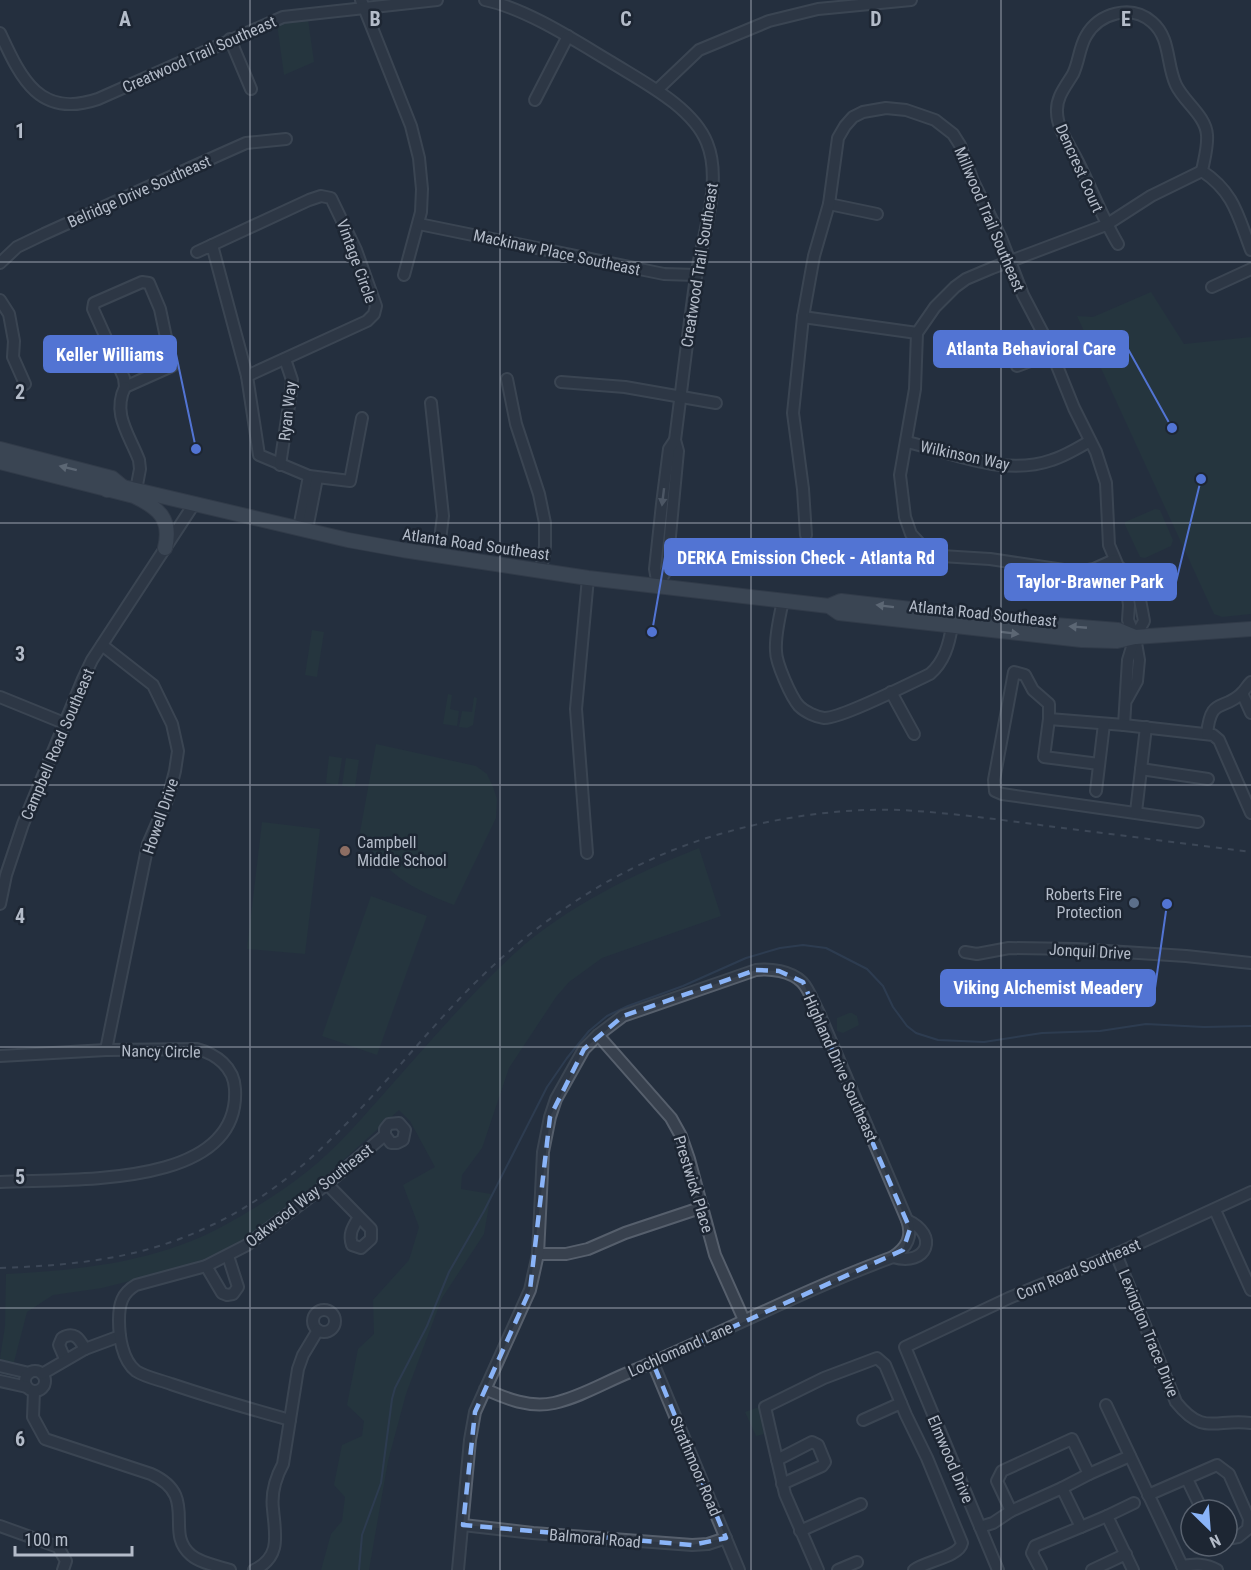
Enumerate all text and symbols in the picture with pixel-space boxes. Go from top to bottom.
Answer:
text: A [119,7,131,31]
text: B [369,7,381,31]
text: C [620,7,632,31]
text: D [870,7,882,31]
text: E [1121,7,1131,31]
street label: Creatwood Trail Southeast [119,12,279,97]
text: 1 [15,119,25,143]
street label: Dencrest Court [1052,121,1108,215]
street label: Millwood Trail Southeast [950,144,1029,295]
street label: Belridge Drive Southeast [65,151,214,232]
street label: Creatwood Trail Southeast [677,181,722,349]
street label: Vintage Circle [333,217,380,306]
street label: Mackinaw Place Southeast [472,226,642,280]
callout: Atlanta Behavioral Care [934,331,1128,367]
callout: Keller Williams [44,336,176,372]
text: Atlanta Behavioral Care [946,338,1116,359]
text: Keller Williams [56,344,164,365]
text: 2 [15,380,25,404]
street label: Ryan Way [275,380,300,442]
street label: Wilkinson Way [918,437,1012,474]
one-way arrow [59,462,77,472]
one-way arrow [658,487,667,506]
street label: Atlanta Road Southeast [401,525,551,564]
callout: DERKA Emission Check - Atlanta Rd [665,539,947,575]
text: DERKA Emission Check - Atlanta Rd [677,547,935,568]
callout: Taylor-Brawner Park [1005,564,1176,600]
text: Taylor-Brawner Park [1016,571,1164,592]
street label: Atlanta Road Southeast [908,596,1058,631]
one-way arrow [875,601,894,611]
one-way arrow [1069,622,1088,632]
one-way arrow [1001,628,1020,637]
text: 3 [15,642,25,666]
street label: Campbell Road Southeast [17,665,98,823]
street label: Howell Drive [139,776,182,857]
place label: Campbell Middle School [357,833,447,870]
marker: Campbell Middle School [338,844,352,858]
place label: Roberts Fire Protection [1046,885,1122,922]
marker: Roberts Fire Protection [1127,896,1141,910]
text: 4 [15,904,25,928]
street label: Jonquil Drive [1048,940,1132,963]
callout: Viking Alchemist Meadery [941,970,1155,1006]
text: Viking Alchemist Meadery [953,977,1143,998]
street label: Highland Drive Southeast [799,992,882,1145]
street label: Nancy Circle [121,1041,201,1062]
street label: Prestwick Place [670,1133,717,1235]
street label: Oakwood Way Southeast [242,1140,377,1251]
text: 5 [15,1165,25,1189]
street label: Corn Road Southeast [1013,1235,1143,1304]
street label: Lexington Trace Drive [1114,1267,1183,1400]
street label: Lochlomand Lane [625,1318,735,1381]
street label: Elmwood Drive [923,1412,978,1506]
street label: Strathmoor Road [666,1413,725,1519]
text: 6 [15,1427,25,1451]
north arrow [1179,1498,1239,1558]
scale bar [15,1519,132,1557]
street label: Balmoral Road [548,1525,642,1552]
text: 100 m [24,1529,68,1550]
text: N [1207,1530,1224,1552]

